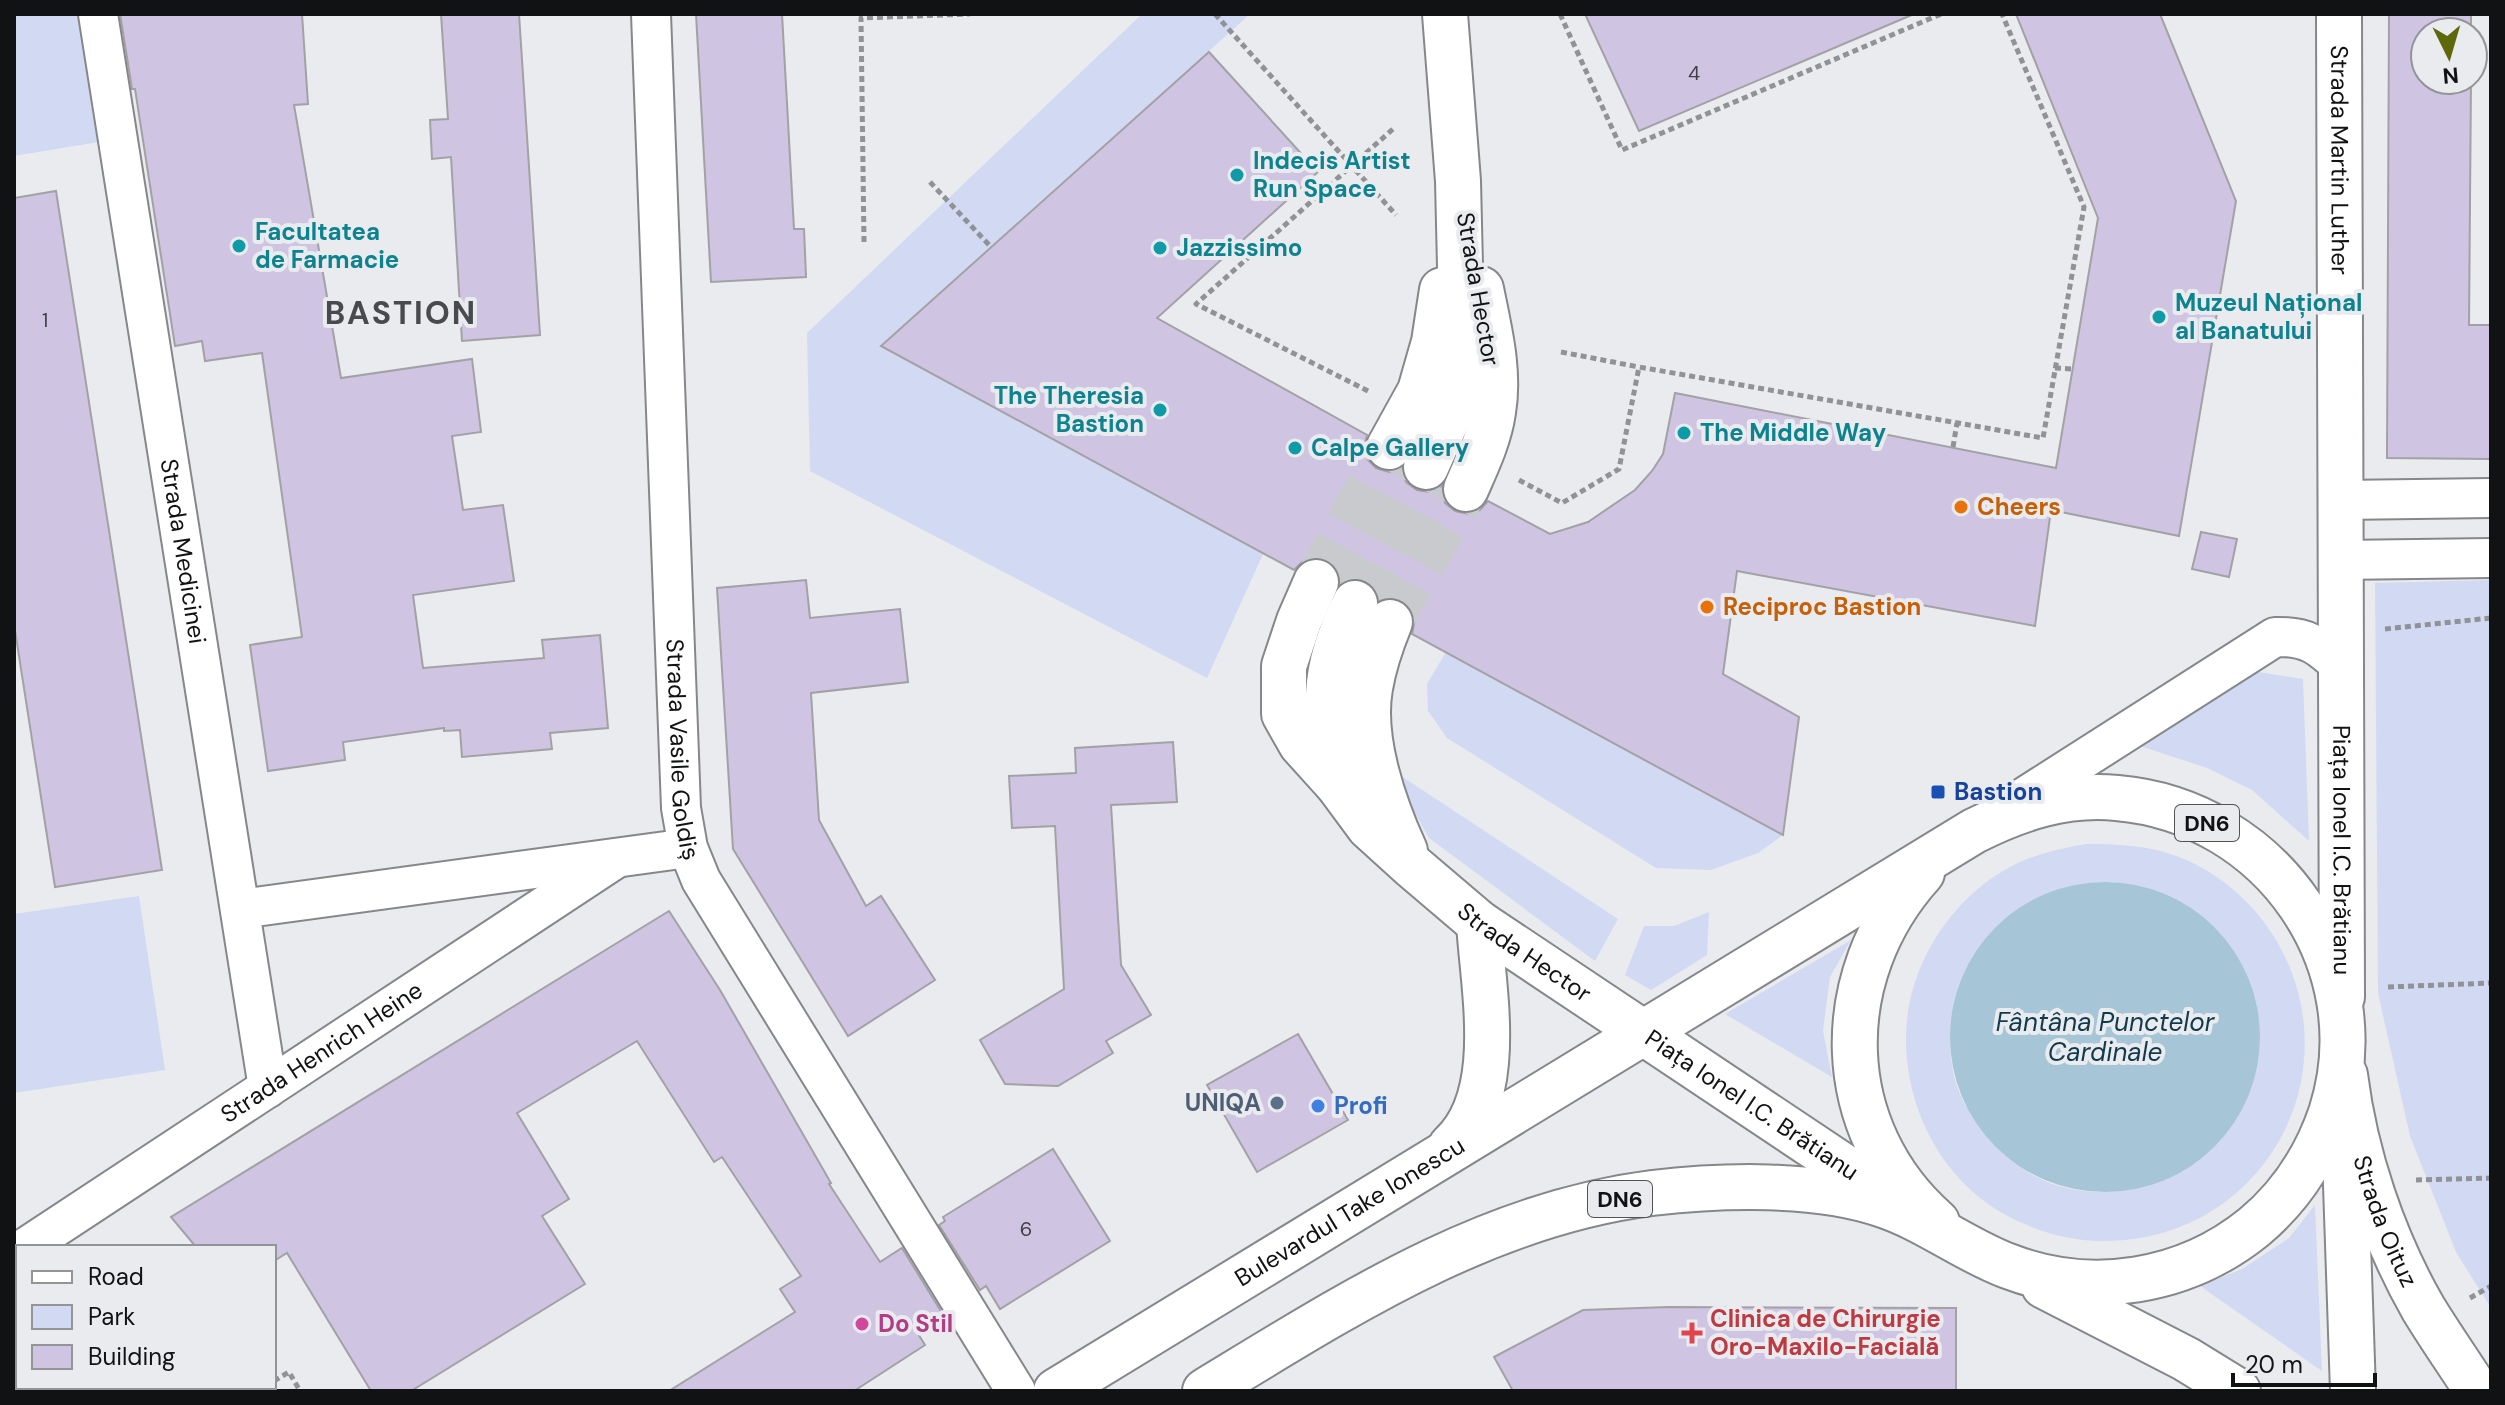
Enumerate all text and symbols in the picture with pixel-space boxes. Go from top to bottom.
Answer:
north arrow [2409,16,2489,96]
street label: Strada Martin Luther [2324,45,2356,275]
house number: 4 [1688,60,1700,86]
text: N [2441,60,2460,91]
place label: Indecis Artist Run Space [1253,145,1411,204]
marker: Indecis Artist Run Space [1228,166,1246,184]
street label: Strada Hector [1450,210,1507,368]
place label: Facultatea de Farmacie [255,216,399,275]
place label: Jazzissimo [1176,232,1302,263]
marker: Facultatea de Farmacie [230,237,248,255]
marker: Jazzissimo [1151,239,1169,257]
place label: Muzeul Național al Banatului [2175,287,2362,346]
district label: BASTION [325,292,477,334]
house number: 1 [42,307,48,333]
marker: Muzeul Național al Banatului [2150,308,2168,326]
place label: The Theresia Bastion [994,380,1144,439]
marker: The Theresia Bastion [1151,401,1169,419]
place label: The Middle Way [1700,417,1887,448]
marker: The Middle Way [1675,424,1693,442]
place label: Calpe Gallery [1311,432,1470,463]
marker: Calpe Gallery [1286,439,1304,457]
street label: Strada Medicinei [154,456,213,646]
place label: Cheers [1977,491,2061,522]
marker: Cheers [1952,498,1970,516]
place label: Reciproc Bastion [1723,591,1921,622]
marker: Reciproc Bastion [1698,598,1716,616]
street label: Strada Vasile Goldiș [660,638,707,864]
street label: Piața Ionel I.C. Brătianu [2326,725,2358,975]
place label: Bastion [1954,776,2042,807]
marker: Bastion [1929,783,1947,801]
road number: DN6 [2175,805,2239,841]
street label: Strada Hector [1451,896,1598,1009]
street label: Strada Henrich Heine [215,974,428,1130]
water label: Fântâna Punctelor Cardinale [1996,1005,2216,1069]
street label: Piața Ionel I.C. Brătianu [1639,1022,1865,1187]
place label: UNIQA [1185,1087,1261,1118]
place label: Profi [1334,1090,1388,1121]
marker: UNIQA [1268,1094,1286,1112]
marker: Profi [1309,1097,1327,1115]
street label: Bulevardul Take Ionescu [1229,1130,1470,1293]
street label: Strada Oituz [2347,1152,2425,1292]
road number: DN6 [1588,1181,1652,1217]
house number: 6 [1020,1216,1032,1242]
legend [16,1245,276,1389]
text: Road [88,1261,144,1292]
text: Park [88,1301,135,1332]
place label: Clinica de Chirurgie Oro-Maxilo-Facială [1710,1303,1941,1362]
place label: Do Stil [878,1308,953,1339]
marker: Do Stil [853,1315,871,1333]
marker: Clinica de Chirurgie Oro-Maxilo-Facială [1681,1322,1703,1344]
scale bar [2233,1337,2375,1387]
text: Building [88,1341,175,1372]
text: 20 m [2245,1349,2303,1380]

